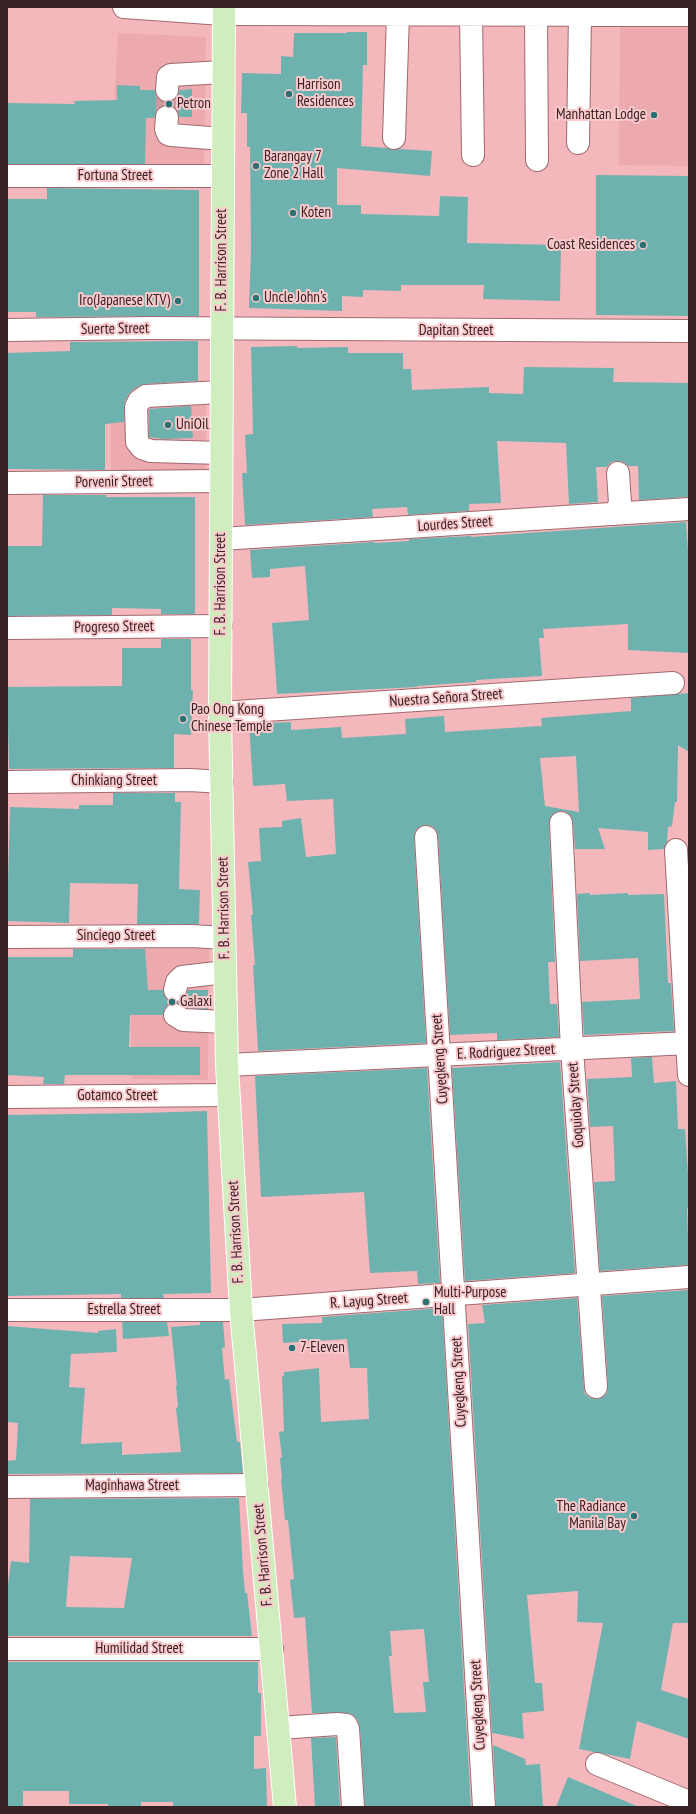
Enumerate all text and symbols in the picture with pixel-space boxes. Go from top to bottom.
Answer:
place label: Harrison Residences [297,76,354,111]
marker: Harrison Residences [284,89,294,99]
place label: Petron [177,95,211,113]
marker: Petron [164,99,174,109]
place label: Manhattan Lodge [556,106,646,124]
marker: Manhattan Lodge [649,110,659,120]
place label: Barangay 7 Zone 2 Hall [264,148,323,183]
marker: Barangay 7 Zone 2 Hall [251,161,261,171]
street label: Fortuna Street [78,167,152,185]
place label: Koten [301,204,331,222]
marker: Koten [288,208,298,218]
street label: F. B. Harrison Street [213,209,231,311]
place label: Coast Residences [547,236,635,254]
marker: Coast Residences [638,240,648,250]
place label: Uncle John's [264,289,327,307]
place label: Iro(Japanese KTV) [79,292,170,310]
marker: Uncle John's [251,293,261,303]
marker: Iro(Japanese KTV) [173,296,183,306]
street label: Suerte Street [81,319,149,339]
street label: Dapitan Street [419,322,493,340]
place label: UniOil [176,416,209,434]
marker: UniOil [163,420,173,430]
street label: Porvenir Street [75,472,153,492]
street label: Lourdes Street [417,512,493,536]
street label: F. B. Harrison Street [212,533,230,635]
street label: Progreso Street [74,617,154,637]
street label: Nuestra Señora Street [389,685,503,711]
place label: Pao Ong Kong Chinese Temple [191,701,272,736]
marker: Pao Ong Kong Chinese Temple [178,714,188,724]
street label: Chinkiang Street [71,772,157,790]
street label: F. B. Harrison Street [214,856,234,960]
street label: Sinciego Street [77,927,155,945]
place label: Galaxi [180,993,212,1011]
marker: Galaxi [167,997,177,1007]
street label: Cuyegkeng Street [428,1013,452,1105]
street label: E. Rodriguez Street [457,1040,555,1064]
street label: Goquiolay Street [564,1062,588,1148]
street label: Gotamco Street [77,1087,157,1105]
street label: F. B. Harrison Street [224,1180,248,1284]
place label: Multi-Purpose Hall [434,1284,507,1319]
street label: R. Layug Street [330,1289,408,1313]
marker: Multi-Purpose Hall [421,1297,431,1307]
street label: Estrella Street [87,1301,161,1319]
street label: Cuyegkeng Street [448,1336,470,1428]
place label: 7-Eleven [300,1339,345,1357]
marker: 7-Eleven [287,1343,297,1353]
street label: Maginhawa Street [85,1477,179,1495]
place label: The Radiance Manila Bay [557,1498,626,1533]
street label: F. B. Harrison Street [250,1503,276,1607]
marker: The Radiance Manila Bay [629,1511,639,1521]
street label: Humilidad Street [95,1640,183,1658]
street label: Cuyegkeng Street [467,1659,489,1751]

